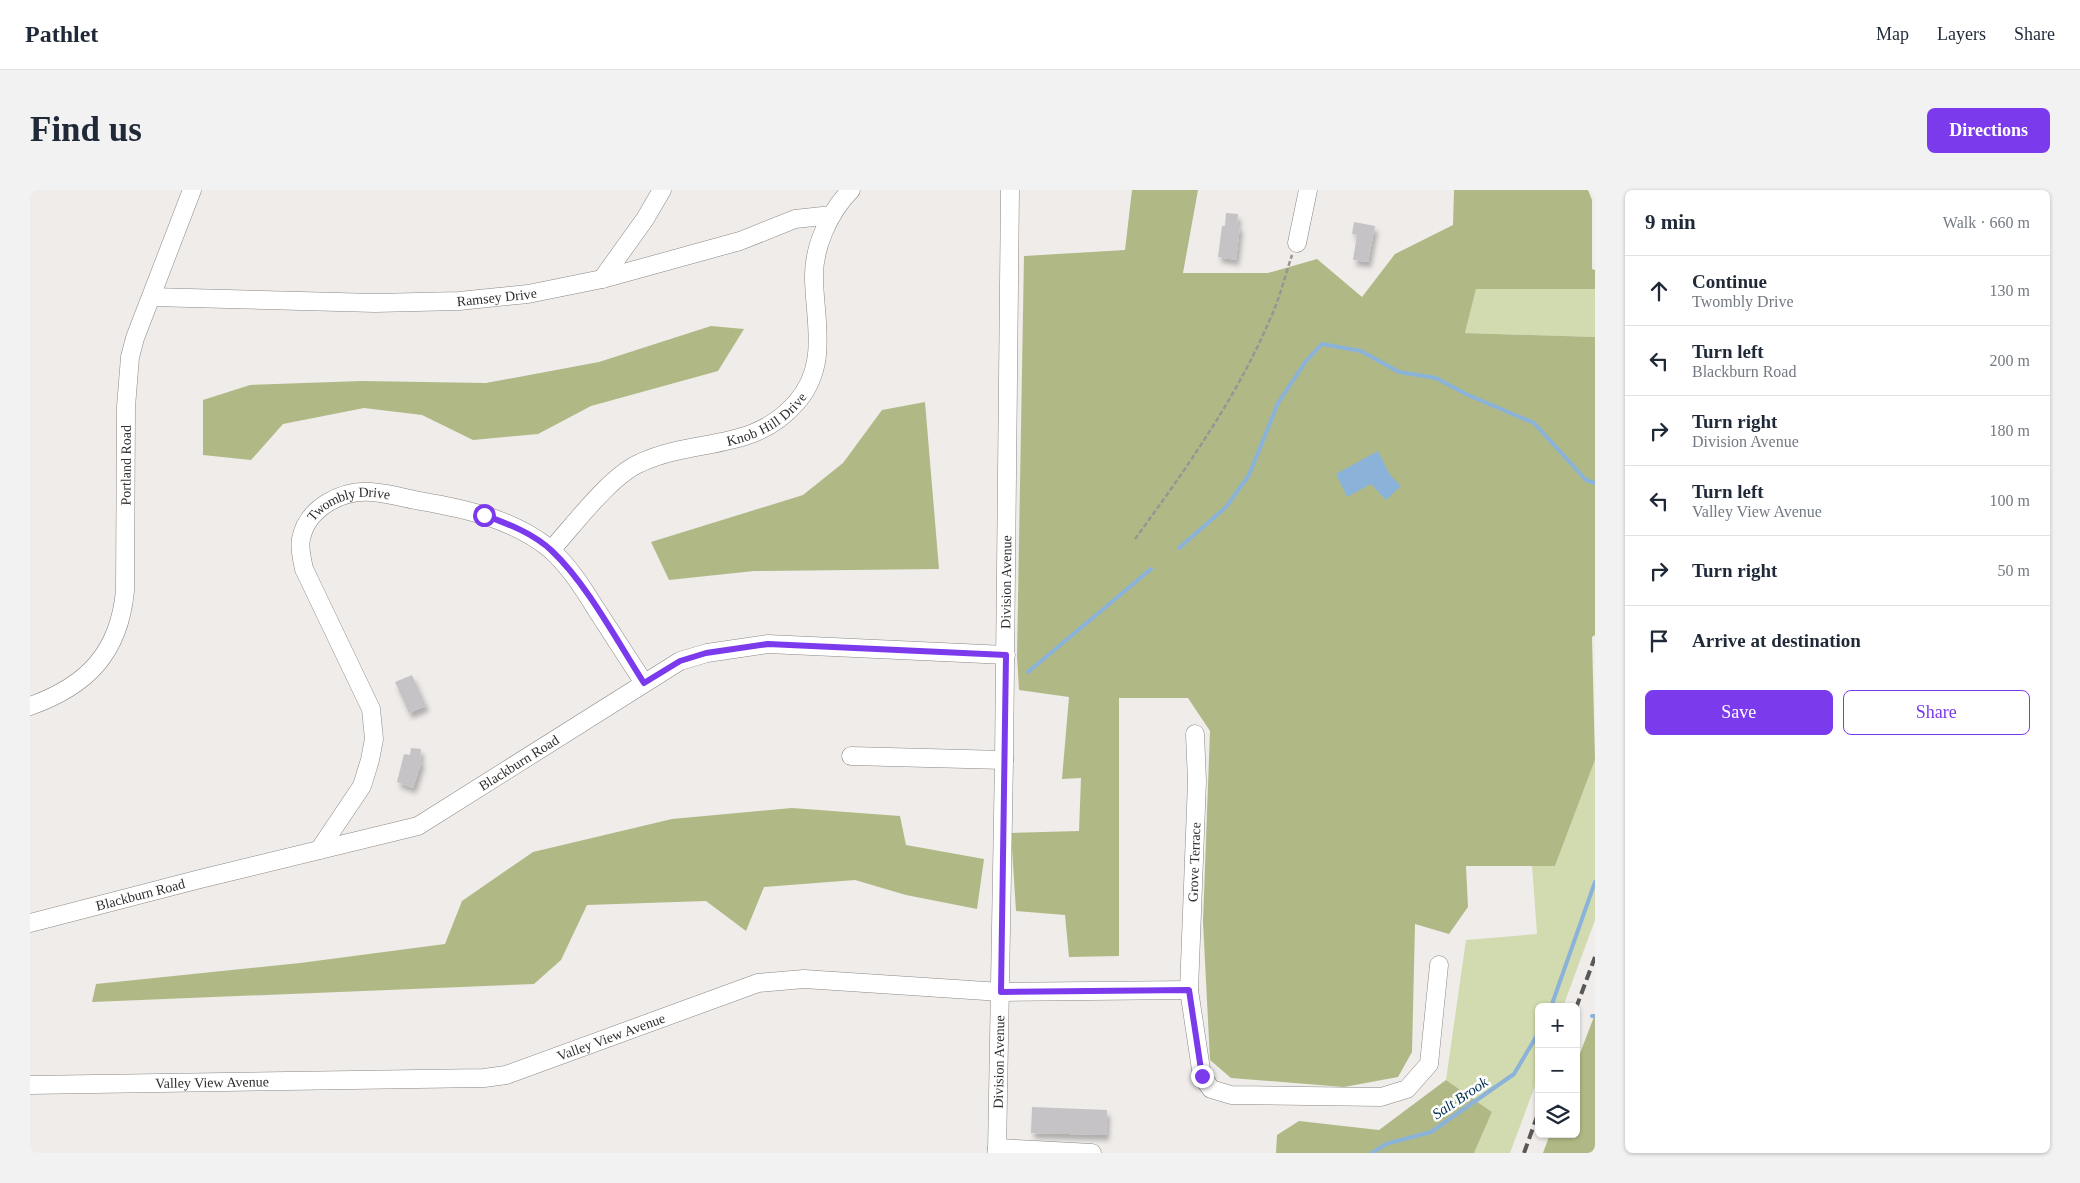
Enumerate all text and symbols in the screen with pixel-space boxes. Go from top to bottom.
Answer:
text: Pathlet [25,21,98,47]
text: Map [1876,24,1909,44]
text: Layers [1937,24,1986,44]
text: Share [2014,24,2055,44]
button: Directions [1927,108,2050,153]
text: Find us [30,110,142,149]
text: 9 min [1645,210,1696,234]
text: Walk · 660 m [1943,214,2030,231]
text: Continue [1692,271,1767,292]
icon: ahead [1645,277,1673,305]
text: 130 m [1990,282,2030,299]
street label: Ramsey Drive [456,285,538,309]
text: Twombly Drive [1692,293,1794,310]
text: Turn left [1692,341,1764,362]
icon: left [1645,347,1673,375]
text: 200 m [1990,352,2030,369]
text: Blackburn Road [1692,363,1796,380]
street label: Knob Hill Drive [725,390,810,449]
text: Turn right [1692,411,1777,432]
icon: right [1645,417,1673,445]
text: 180 m [1990,422,2030,439]
street label: Portland Road [118,425,134,506]
text: Division Avenue [1692,433,1799,450]
text: Turn left [1692,481,1764,502]
street label: Twombly Drive [304,485,392,524]
icon: left [1645,487,1673,515]
text: 100 m [1990,492,2030,509]
text: Valley View Avenue [1692,503,1822,520]
route start [473,504,496,527]
street label: Division Avenue [998,535,1014,629]
icon: right [1645,557,1673,585]
text: Turn right [1692,560,1777,581]
text: 50 m [1998,562,2030,579]
icon: arrive [1645,627,1673,655]
text: Arrive at destination [1692,630,1861,651]
button: Save [1645,690,1833,735]
button: Share [1843,690,2030,735]
street label: Blackburn Road [476,732,562,794]
street label: Grove Terrace [1186,822,1203,902]
street label: Blackburn Road [94,876,187,914]
map controls [1535,1003,1580,1138]
button: + [1535,1003,1580,1048]
street label: Valley View Avenue [555,1011,667,1064]
street label: Division Avenue [991,1015,1007,1109]
button: − [1535,1048,1580,1093]
route end [1191,1065,1214,1088]
street label: Valley View Avenue [155,1074,269,1091]
water label: Salt Brook [1429,1074,1491,1122]
button: layers [1535,1093,1580,1138]

